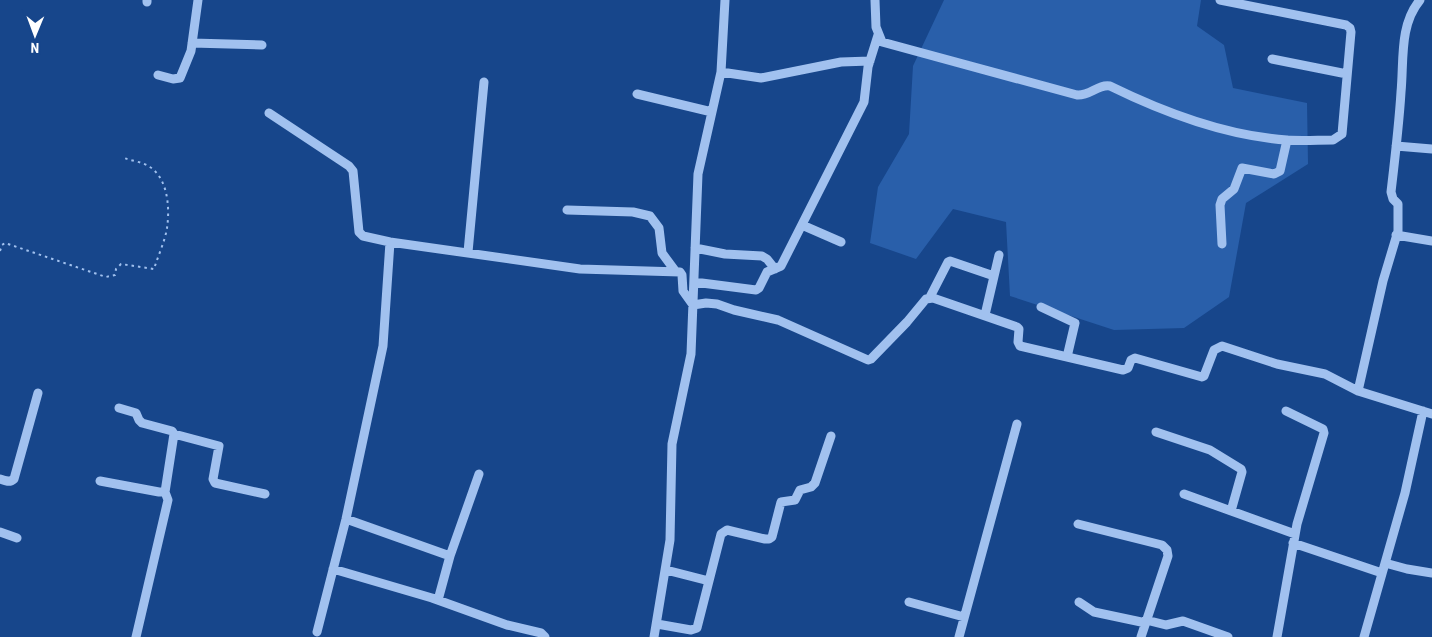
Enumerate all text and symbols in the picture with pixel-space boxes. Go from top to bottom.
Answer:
north arrow [10,10,60,60]
text: N [30,40,39,56]

